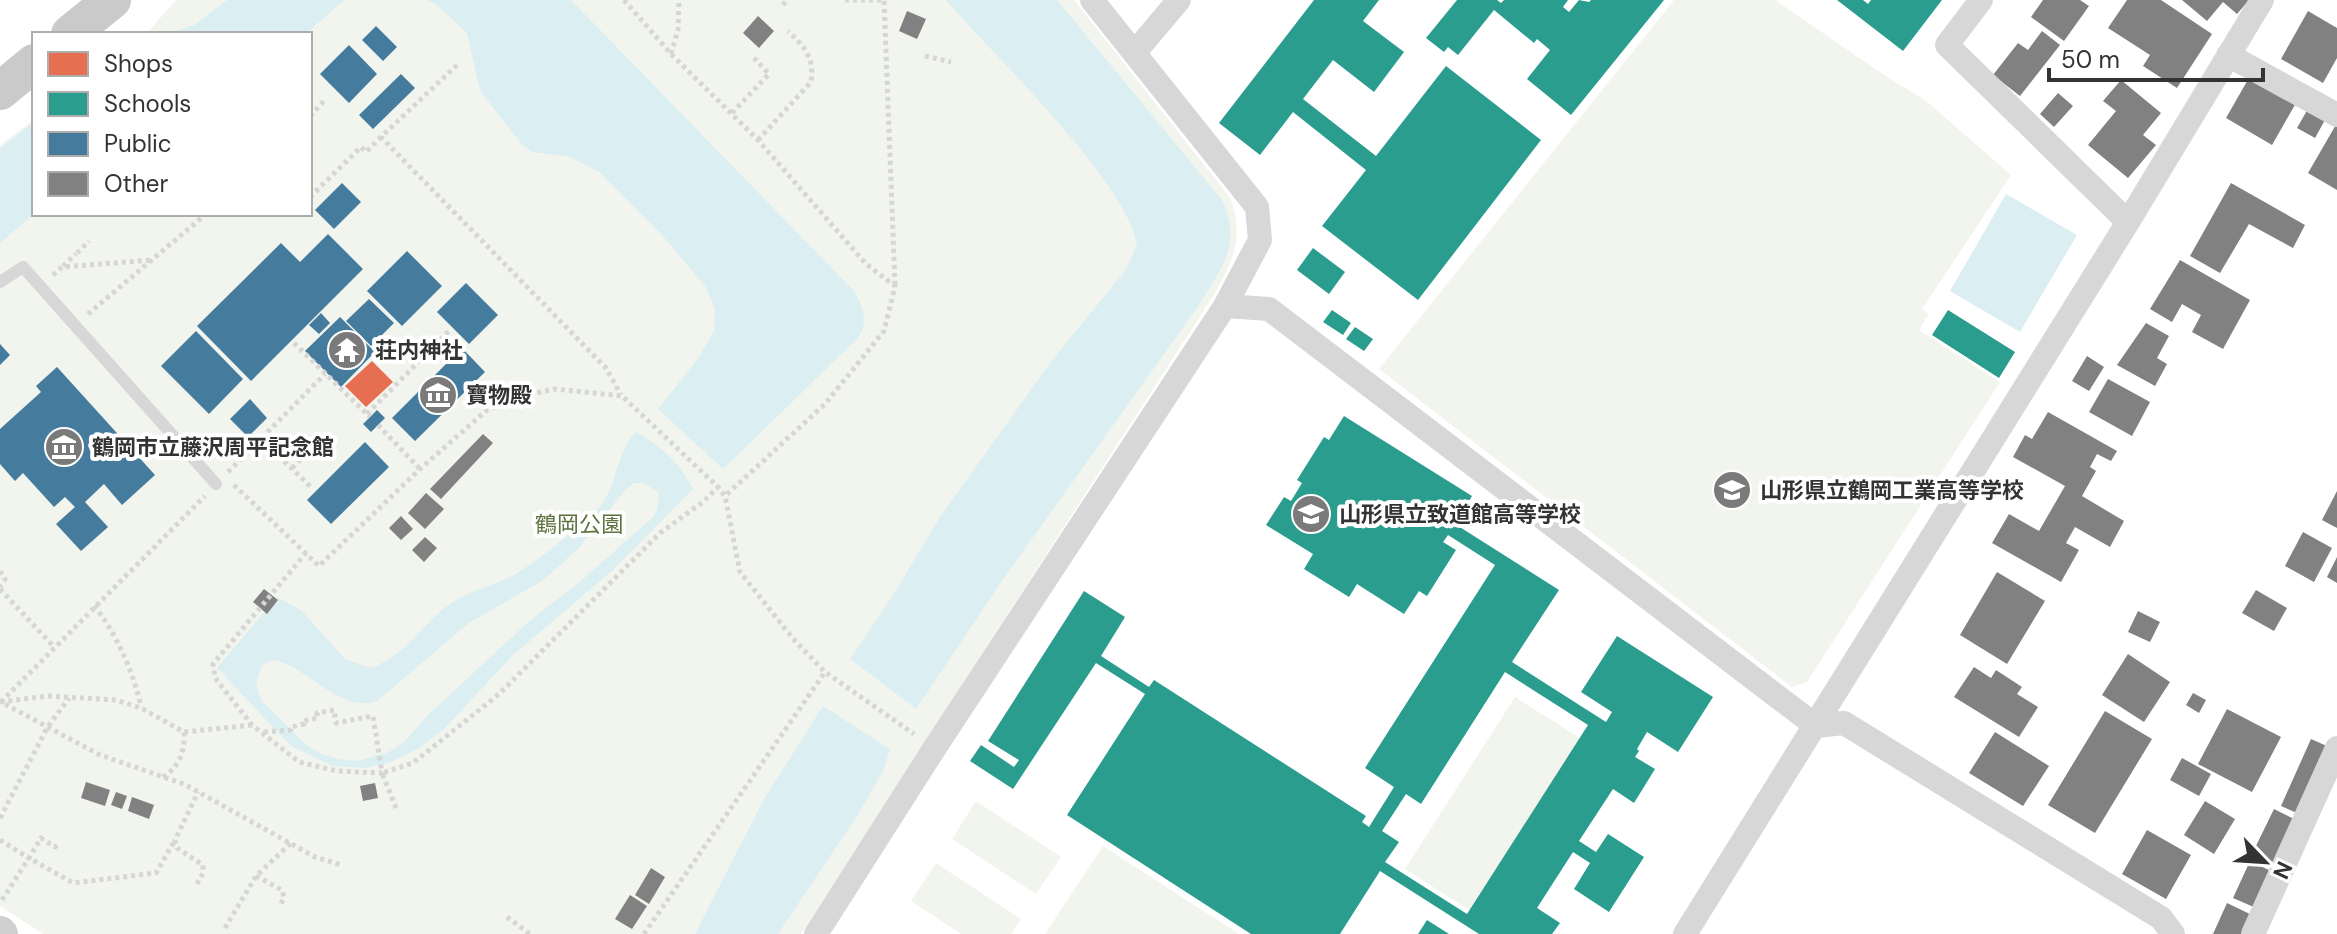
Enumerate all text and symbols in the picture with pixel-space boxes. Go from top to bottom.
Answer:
legend [32,32,312,216]
scale bar [2049,32,2263,82]
text: 50 m [2061,44,2120,75]
text: Shops [104,48,173,79]
text: Schools [104,88,191,119]
text: Public [104,128,172,159]
text: Other [104,168,168,199]
temple icon: 荘内神社 [326,329,368,371]
place label: 荘内神社 [375,336,463,365]
museum icon: 寶物殿 [417,374,459,416]
place label: 寶物殿 [466,381,532,410]
museum icon: 鶴岡市立藤沢周平記念館 [43,426,85,468]
place label: 鶴岡市立藤沢周平記念館 [92,433,334,462]
school or university icon: 山形県立鶴岡工業高等学校 [1711,469,1753,511]
place label: 山形県立鶴岡工業高等学校 [1760,476,2024,505]
school or university icon: 山形県立致道館高等学校 [1290,493,1332,535]
place label: 山形県立致道館高等学校 [1339,500,1581,529]
park label: 鶴岡公園 [535,510,623,539]
north arrow [2225,822,2305,902]
text: N [2266,857,2299,884]

